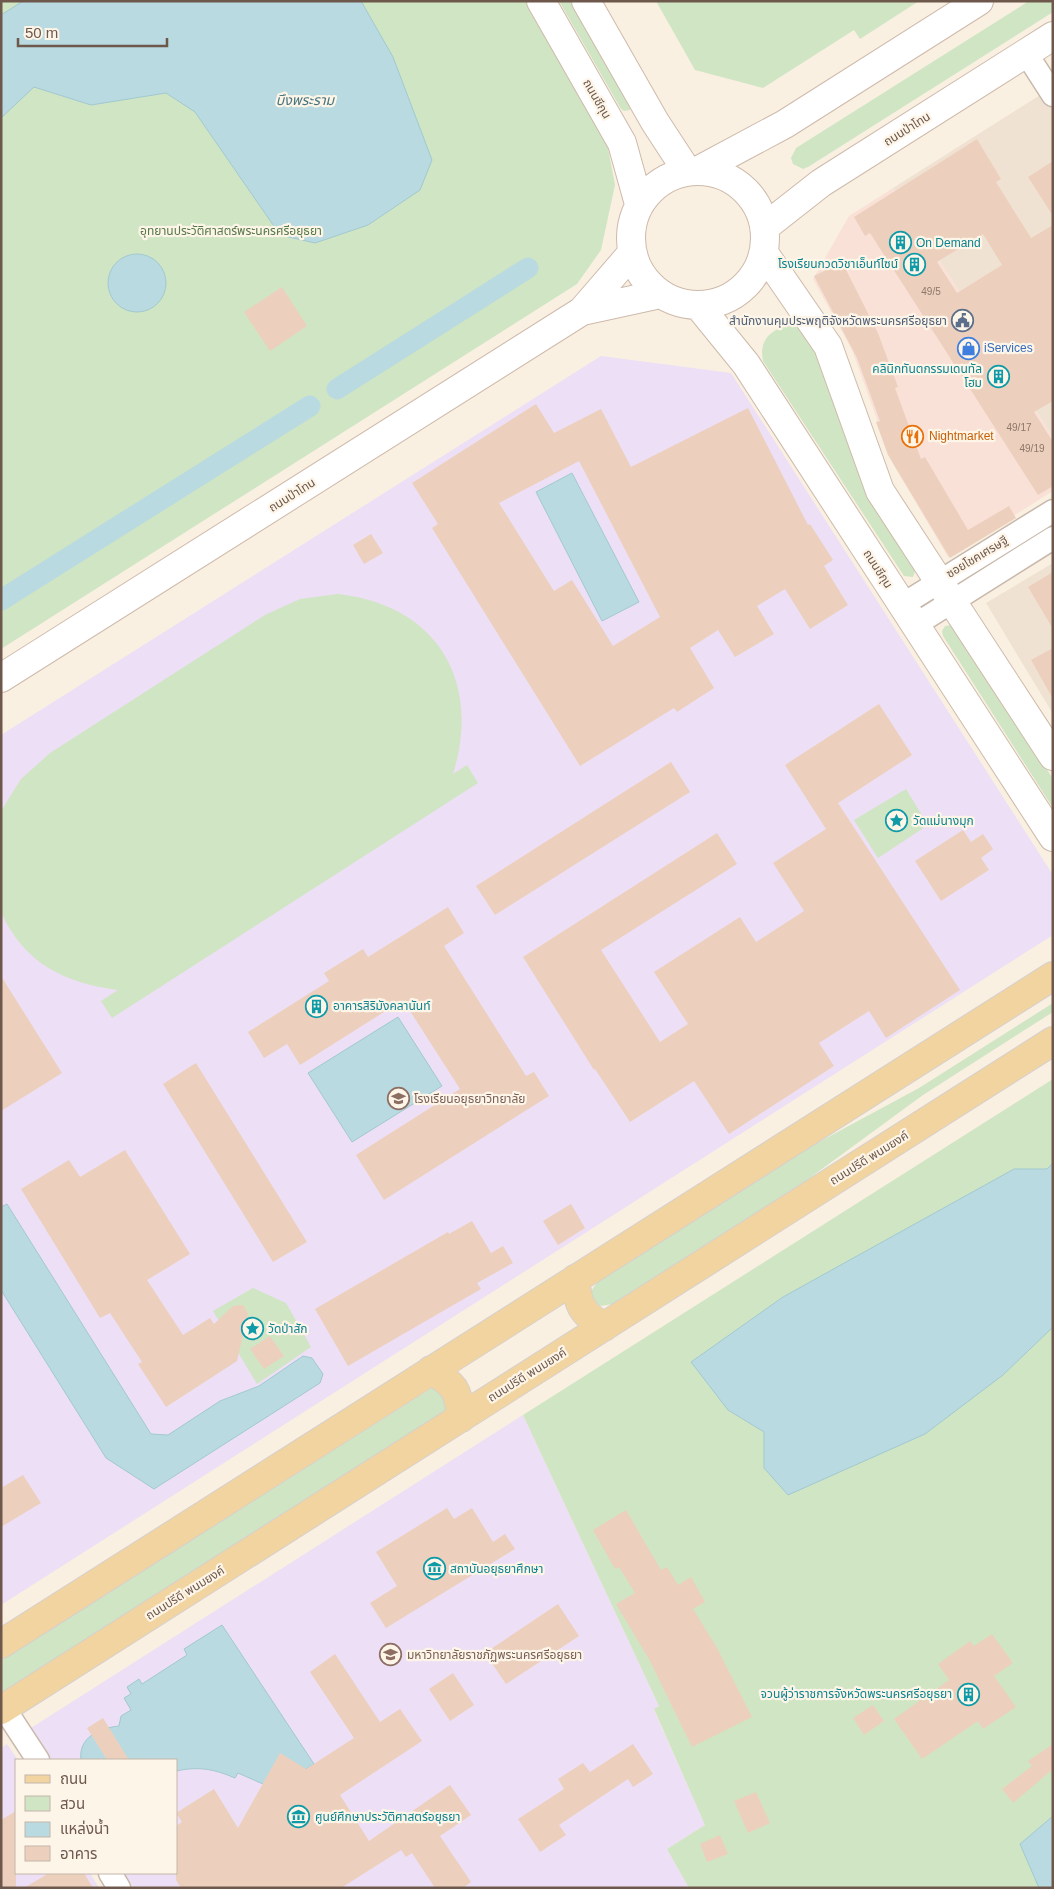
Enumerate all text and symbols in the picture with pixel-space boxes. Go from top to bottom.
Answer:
scale bar [18,15,166,47]
text: 50 m [25,24,58,41]
street label: ถนนชีกุน [580,77,614,121]
water label: บึงพระราม [276,92,336,108]
street label: ถนนป่าโทน [881,109,933,149]
park label: อุทยานประวัติศาสตร์พระนครศรีอยุธยา [140,224,322,238]
building icon: On Demand [888,231,912,255]
place label: On Demand [916,236,981,250]
building icon: โรงเรียนกวดวิชาเอ็นท์ไซน์ [902,252,926,276]
place label: โรงเรียนกวดวิชาเอ็นท์ไซน์ [778,257,898,271]
house number: 49/5 [921,286,941,297]
public building icon: สำนักงานคุมประพฤติจังหวัดพระนครศรีอยุธยา [951,309,975,333]
place label: สำนักงานคุมประพฤติจังหวัดพระนครศรีอยุธยา [729,314,947,328]
shop icon: iServices [956,336,980,360]
place label: iServices [984,341,1033,355]
place label: คลินิกทันตกรรมเดนทัล โฮม [872,362,982,390]
building icon: คลินิกทันตกรรมเดนทัล โฮม [986,364,1010,388]
house number: 49/17 [1006,422,1032,433]
restaurant icon: Nightmarket [901,424,925,448]
place label: Nightmarket [929,429,994,443]
house number: 49/19 [1019,443,1045,454]
street label: ถนนป่าโทน [266,475,318,515]
street label: ซอยโชคเศรษฐี [944,533,1011,581]
street label: ถนนชีกุน [860,547,896,591]
place icon: วัดแม่นางมุก [885,809,909,833]
place label: วัดแม่นางมุก [913,814,974,828]
building icon: อาคารสิริมังคลานันท์ [305,994,329,1018]
place label: อาคารสิริมังคลานันท์ [333,999,431,1013]
school or university icon: โรงเรียนอยุธยาวิทยาลัย [386,1087,410,1111]
place label: โรงเรียนอยุธยาวิทยาลัย [414,1092,525,1106]
street label: ถนนปรีดี พนมยงค์ [827,1128,911,1188]
place icon: วัดป่าสัก [240,1317,264,1341]
place label: วัดป่าสัก [268,1322,308,1336]
street label: ถนนปรีดี พนมยงค์ [485,1345,569,1405]
museum icon: สถาบันอยุธยาศึกษา [422,1557,446,1581]
place label: สถาบันอยุธยาศึกษา [450,1562,543,1576]
street label: ถนนปรีดี พนมยงค์ [143,1563,227,1623]
school or university icon: มหาวิทยาลัยราชภัฏพระนครศรีอยุธยา [379,1643,403,1667]
place label: มหาวิทยาลัยราชภัฏพระนครศรีอยุธยา [407,1648,582,1662]
building icon: จวนผู้ว่าราชการจังหวัดพระนครศรีอยุธยา [956,1682,980,1706]
place label: จวนผู้ว่าราชการจังหวัดพระนครศรีอยุธยา [761,1687,952,1701]
legend [15,1759,178,1874]
text: ถนน [60,1770,87,1787]
text: สวน [60,1795,85,1812]
museum icon: ศูนย์ศึกษาประวัติศาสตร์อยุธยา [287,1805,311,1829]
place label: ศูนย์ศึกษาประวัติศาสตร์อยุธยา [315,1810,460,1824]
text: แหล่งน้ำ [60,1818,109,1837]
text: อาคาร [60,1845,97,1862]

